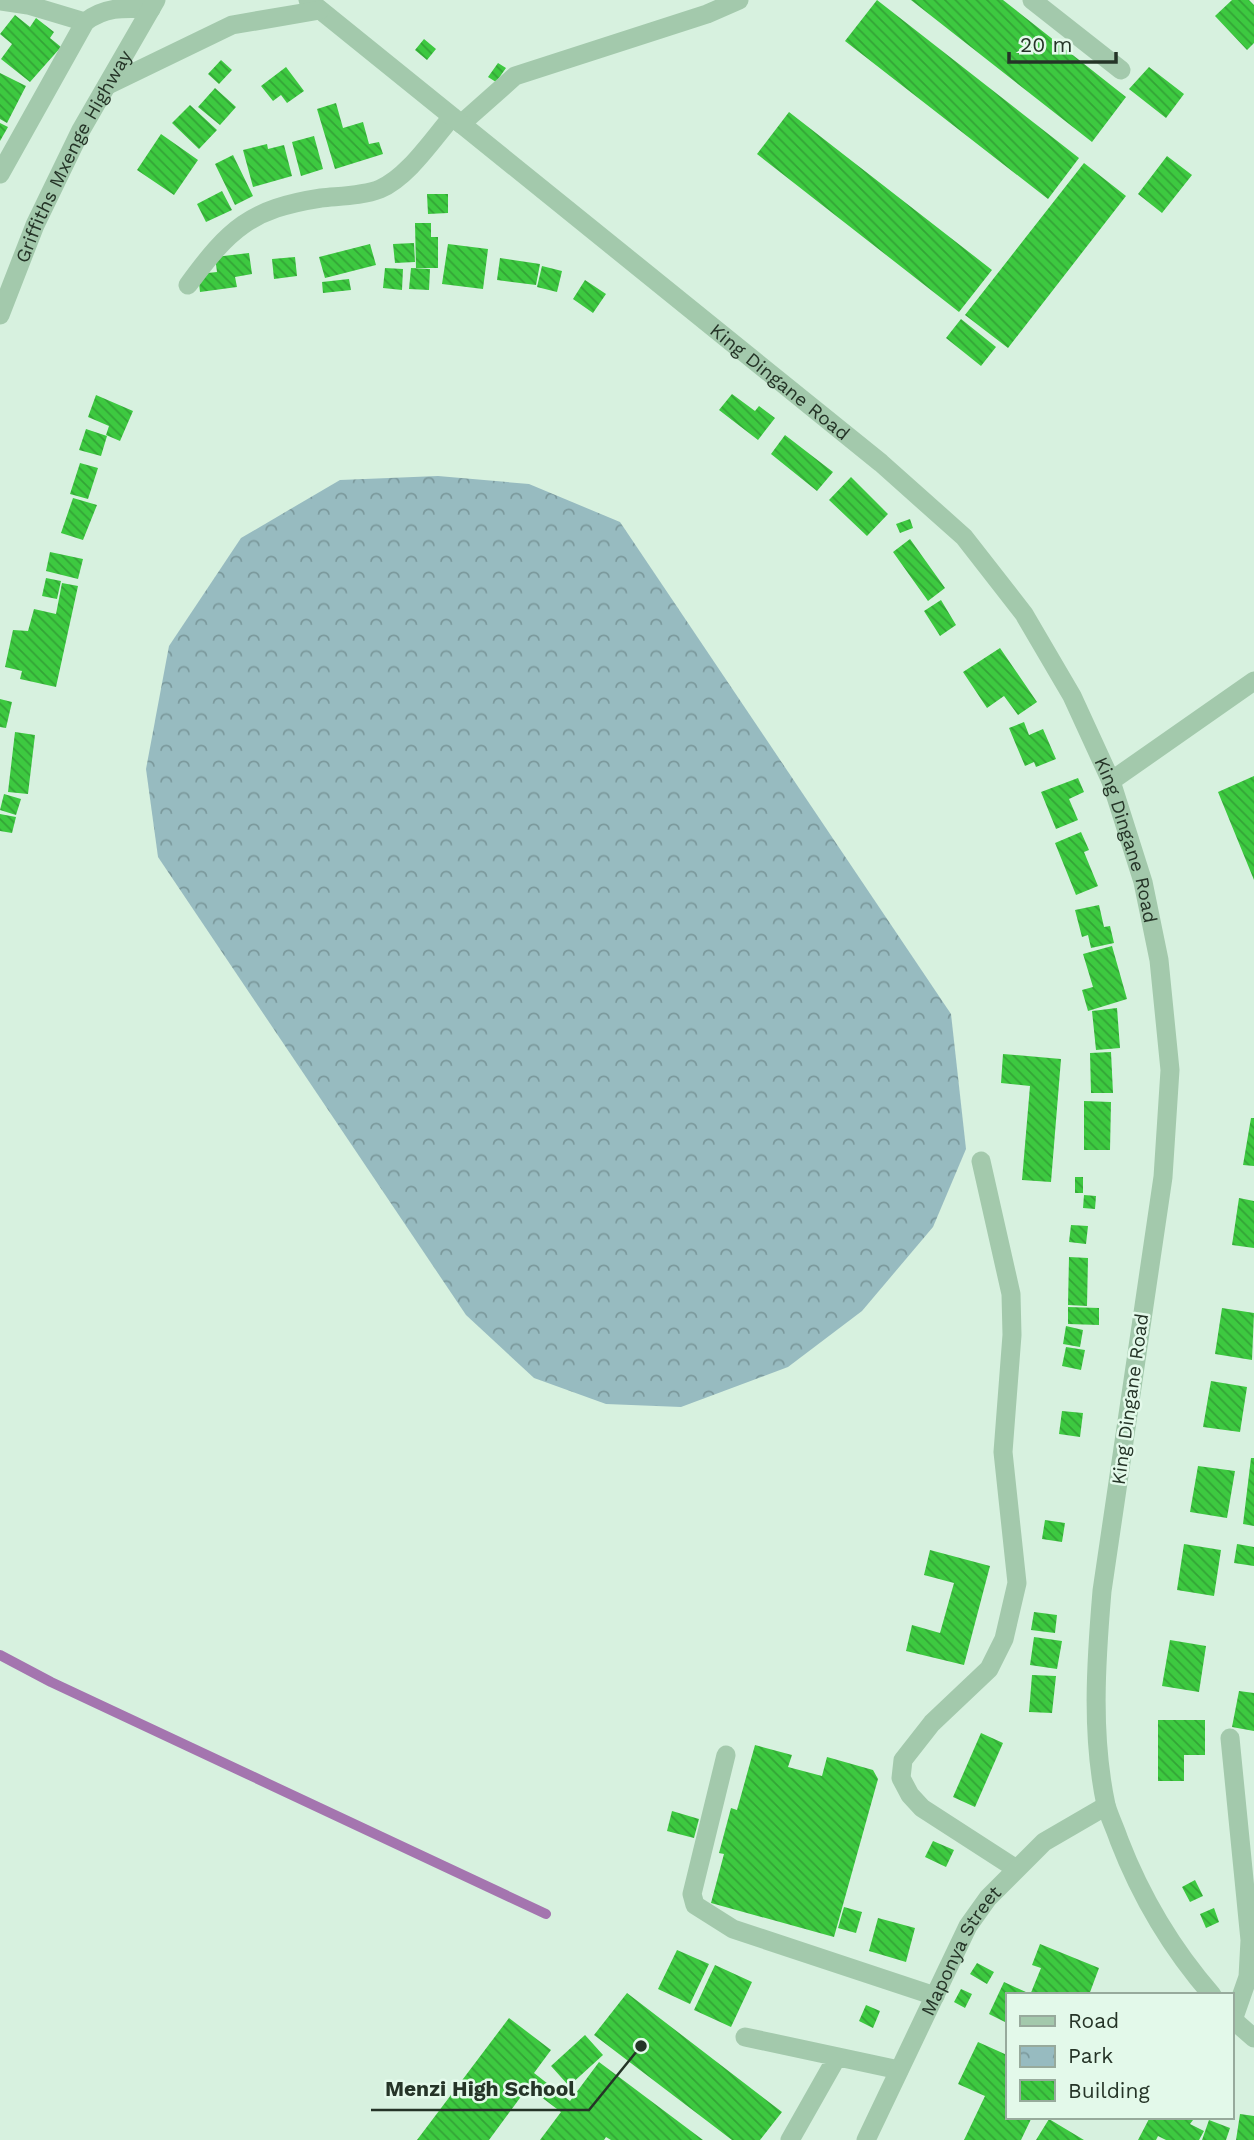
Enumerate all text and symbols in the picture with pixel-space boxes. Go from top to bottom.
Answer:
scale bar [1009,21,1116,65]
text: 20 m [1020,32,1072,57]
street label: Griffiths Mxenge Highway [10,46,136,266]
street label: King Dingane Road [706,318,855,445]
street label: King Dingane Road [1090,753,1163,925]
street label: King Dingane Road [1107,1312,1153,1486]
street label: Maponya Street [916,1881,1005,2019]
legend [1006,1993,1233,2119]
text: Road [1068,2008,1119,2033]
text: Park [1068,2043,1113,2068]
callout: Menzi High School [371,2068,589,2110]
text: Menzi High School [385,2076,575,2101]
text: Building [1068,2078,1150,2103]

